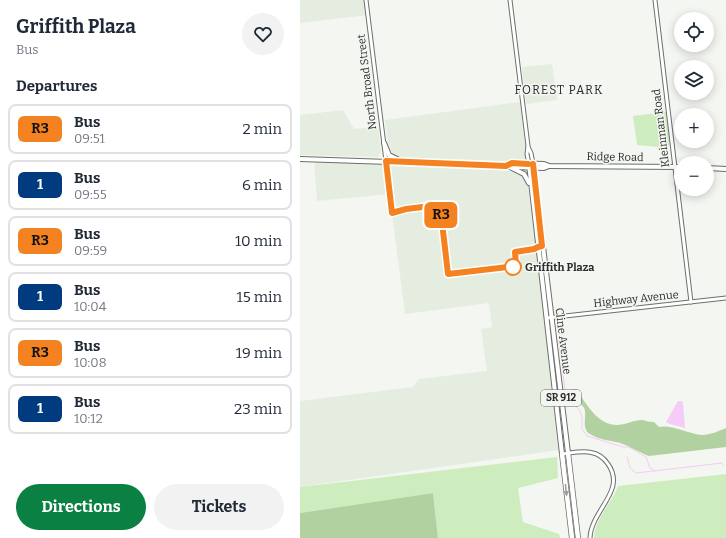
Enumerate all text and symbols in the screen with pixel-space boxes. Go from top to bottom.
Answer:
map controls [674,12,714,196]
button: locate [674,12,714,52]
button: heart [242,13,284,55]
text: Griffith Plaza [16,15,136,38]
street label: North Broad Street [355,33,379,131]
text: Bus [16,42,38,57]
button: layers [674,60,714,100]
text: Departures [16,77,97,95]
district label: FOREST PARK [514,83,604,97]
street label: Kleinman Road [650,88,672,168]
button: + [674,108,714,148]
text: Bus [74,113,100,131]
text: R3 [31,120,49,137]
text: 2 min [243,120,282,138]
text: 09:51 [74,131,105,146]
street label: Ridge Road [586,150,644,164]
button: − [674,156,714,196]
text: Bus [74,169,100,187]
text: 1 [37,176,43,193]
text: 6 min [242,176,282,194]
text: 09:55 [74,187,107,202]
line badge: R3 [423,202,459,228]
text: R3 [432,206,450,223]
text: Bus [74,225,100,243]
text: R3 [31,232,49,249]
text: 10 min [235,232,282,250]
text: 09:59 [74,243,107,258]
marker: Griffith Plaza [504,258,522,276]
place label: Griffith Plaza [525,261,595,274]
text: Bus [74,281,100,299]
text: 1 [37,288,43,305]
text: 15 min [237,288,282,306]
street label: Highway Avenue [593,288,679,310]
text: 10:04 [74,299,106,314]
street label: Cline Avenue [552,307,574,375]
text: Bus [74,337,100,355]
text: R3 [31,344,49,361]
text: 19 min [236,344,282,362]
text: 10:08 [74,355,107,370]
road number: SR 912 [541,390,581,406]
text: Bus [74,393,100,411]
text: 1 [37,400,43,417]
text: 23 min [234,400,282,418]
text: 10:12 [74,411,103,426]
button: Directions [16,484,146,530]
button: Tickets [154,484,284,530]
one-way arrow [563,484,570,496]

